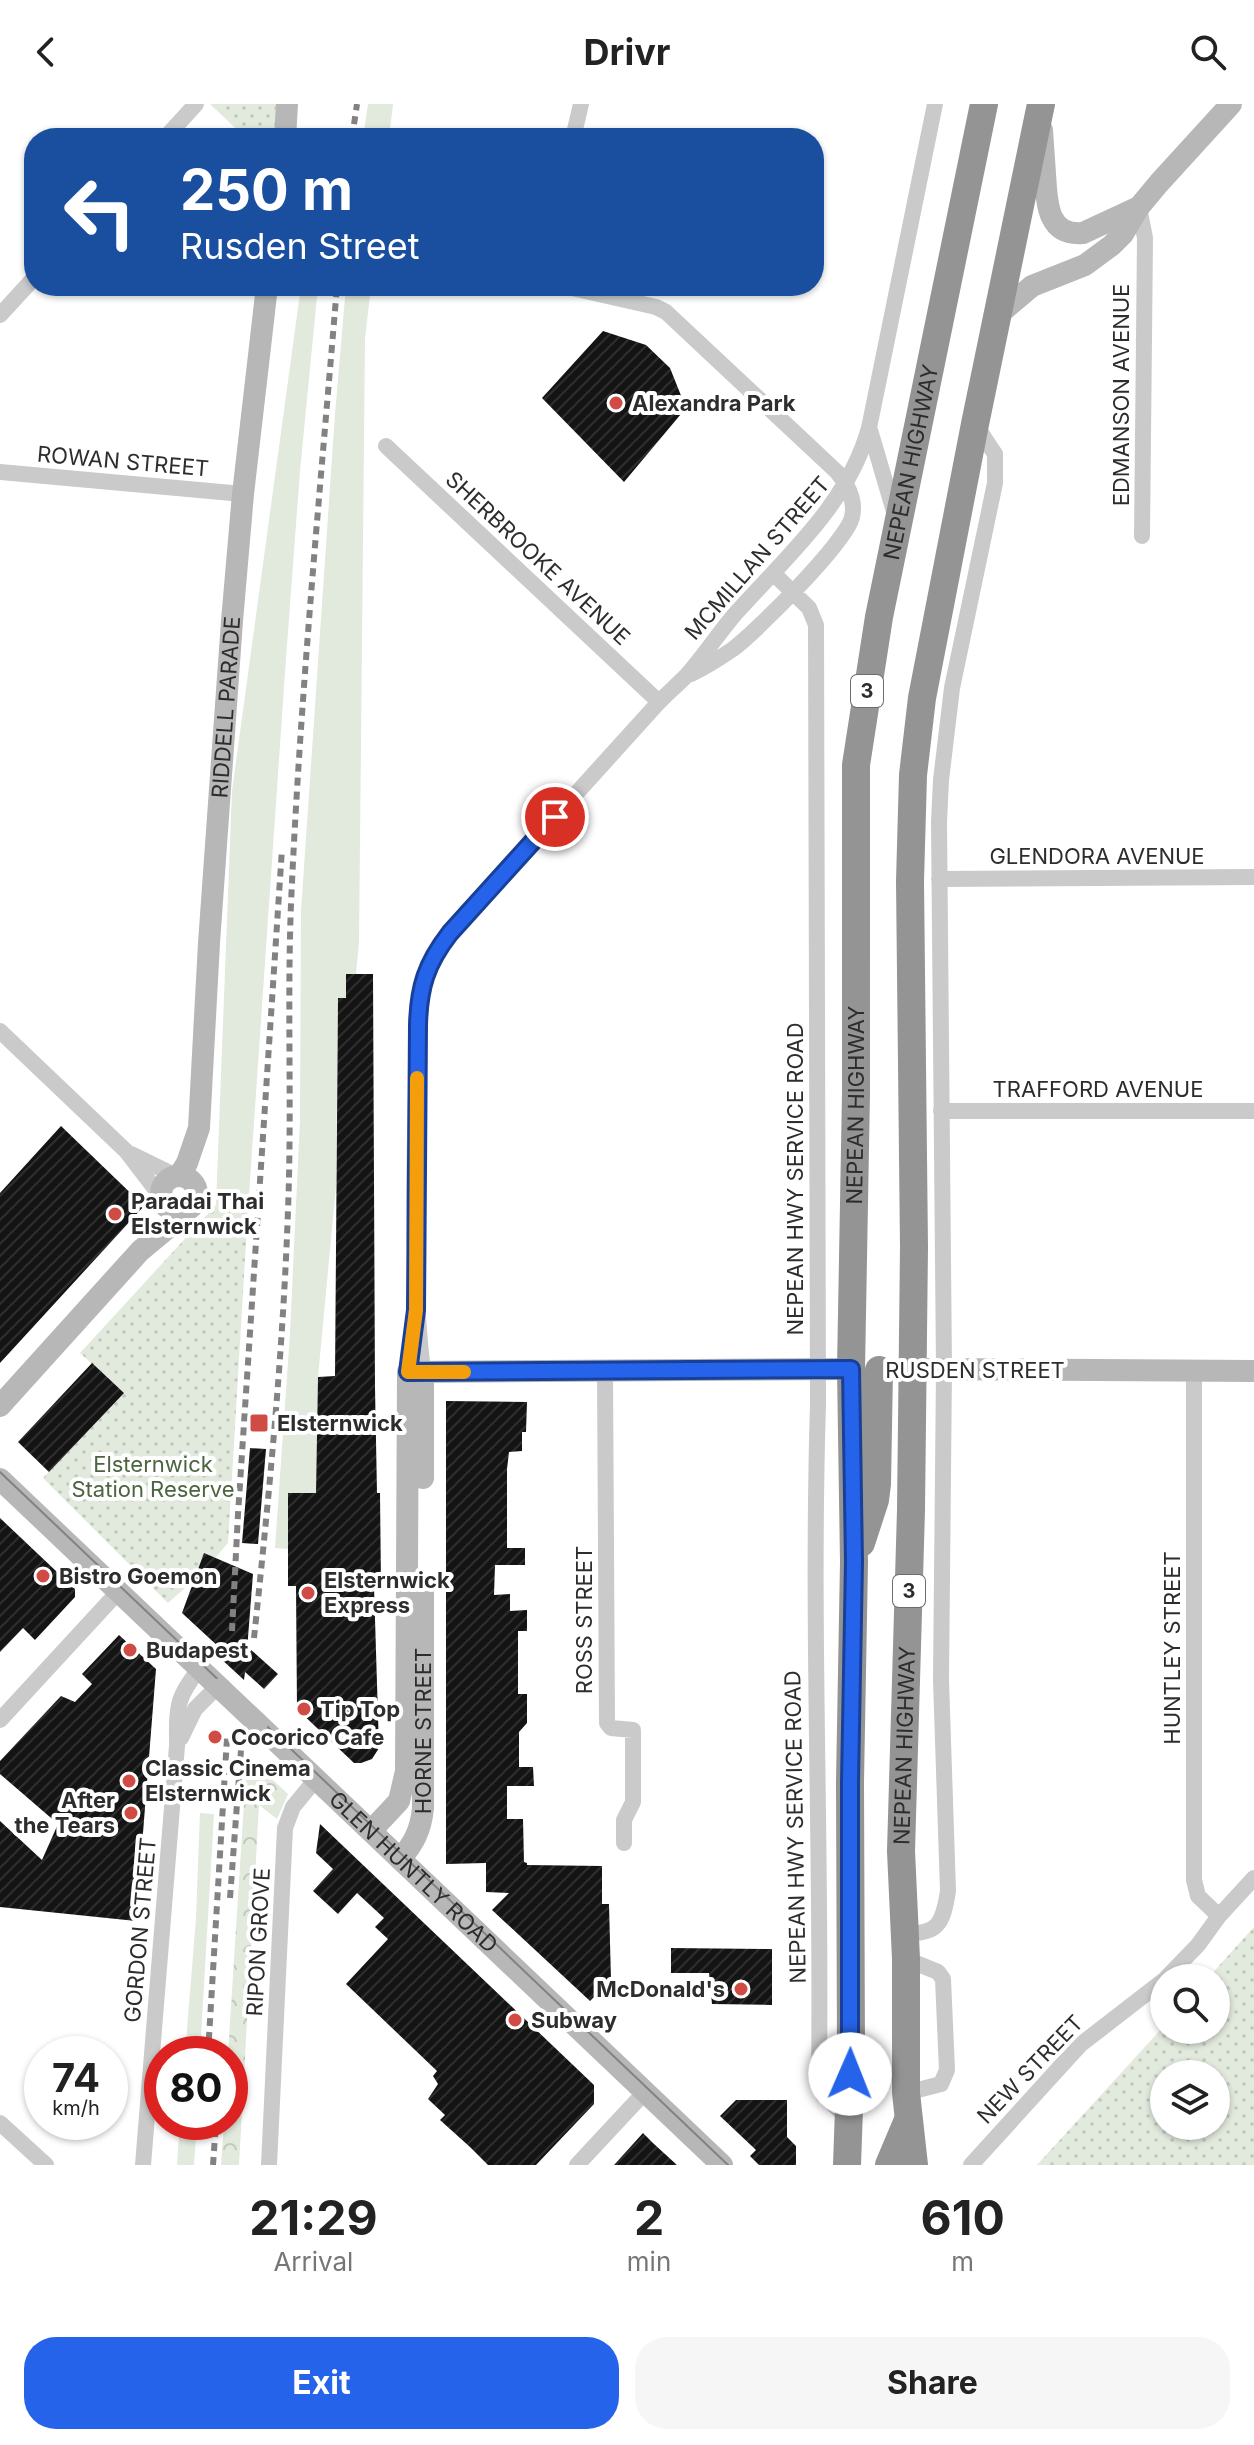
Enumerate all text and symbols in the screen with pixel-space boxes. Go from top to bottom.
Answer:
icon: back [24,30,68,74]
text: Drivr [584,30,670,74]
icon: search [1186,30,1230,74]
text: 250 m [180,156,353,224]
icon: left [48,160,152,264]
text: Rusden Street [180,224,419,268]
street label: EDMANSON AVENUE [1108,284,1134,506]
street label: NEPEAN HIGHWAY [878,362,943,562]
place label: Alexandra Park [632,390,796,416]
marker: Alexandra Park [607,394,625,412]
street label: ROWAN STREET [36,441,210,481]
street label: SHERBROOKE AVENUE [440,466,636,650]
street label: MCMILLAN STREET [679,471,835,645]
street label: RIDDELL PARADE [206,615,245,799]
road number: 3 [851,675,883,707]
pin [521,783,589,851]
icon: arrive [533,795,577,839]
street label: GLENDORA AVENUE [989,843,1205,869]
street label: NEPEAN HIGHWAY [841,1006,869,1205]
street label: NEPEAN HWY SERVICE ROAD [782,1022,808,1336]
street label: TRAFFORD AVENUE [993,1076,1203,1102]
place label: Paradai Thai Elsternwick [131,1188,264,1239]
marker: Paradai Thai Elsternwick [106,1205,124,1223]
street label: RUSDEN STREET [885,1357,1065,1383]
place label: Elsternwick [277,1410,403,1436]
marker: Elsternwick [248,1412,270,1434]
park label: Elsternwick Station Reserve [71,1451,235,1502]
street label: ROSS STREET [571,1546,597,1694]
street label: HUNTLEY STREET [1159,1551,1185,1745]
place label: Bistro Goemon [59,1563,217,1589]
marker: Bistro Goemon [34,1567,52,1585]
place label: Elsternwick Express [324,1567,450,1618]
road number: 3 [893,1575,925,1607]
marker: Elsternwick Express [299,1584,317,1602]
place label: Budapest [146,1637,248,1663]
marker: Budapest [121,1641,139,1659]
street label: NEPEAN HIGHWAY [888,1646,920,1845]
street label: HORNE STREET [410,1648,436,1814]
street label: NEPEAN HWY SERVICE ROAD [779,1670,811,1984]
place label: Tip Top [320,1696,400,1722]
marker: Tip Top [295,1700,313,1718]
place label: Cocorico Cafe [231,1724,384,1750]
marker: Cocorico Cafe [206,1728,224,1746]
place label: Classic Cinema Elsternwick [145,1755,311,1806]
marker: Classic Cinema Elsternwick [120,1772,138,1790]
street label: GLEN HUNTLY ROAD [324,1786,503,1958]
place label: After the Tears [15,1787,115,1838]
marker: After the Tears [122,1804,140,1822]
street label: GORDON STREET [119,1836,161,2024]
street label: RIPON GROVE [241,1867,275,2017]
map controls [1150,1964,1230,2140]
button: search [1150,1964,1230,2044]
place label: McDonald's [596,1976,725,2002]
marker: McDonald's [732,1980,750,1998]
place label: Subway [531,2007,617,2033]
street label: NEW STREET [972,2009,1088,2129]
marker: Subway [506,2011,524,2029]
position arrow [808,2032,892,2116]
speed limit sign: 80 [144,2036,248,2140]
text: 74 [52,2053,100,2102]
button: layers [1150,2060,1230,2140]
text: km/h [52,2096,100,2120]
text: 21:29 [249,2188,378,2247]
text: 2 [634,2188,664,2247]
text: 610 [921,2188,1005,2247]
text: Arrival [273,2246,353,2277]
text: min [627,2246,671,2277]
text: m [951,2246,974,2277]
button: Exit [24,2337,619,2429]
button: Share [635,2337,1230,2429]

